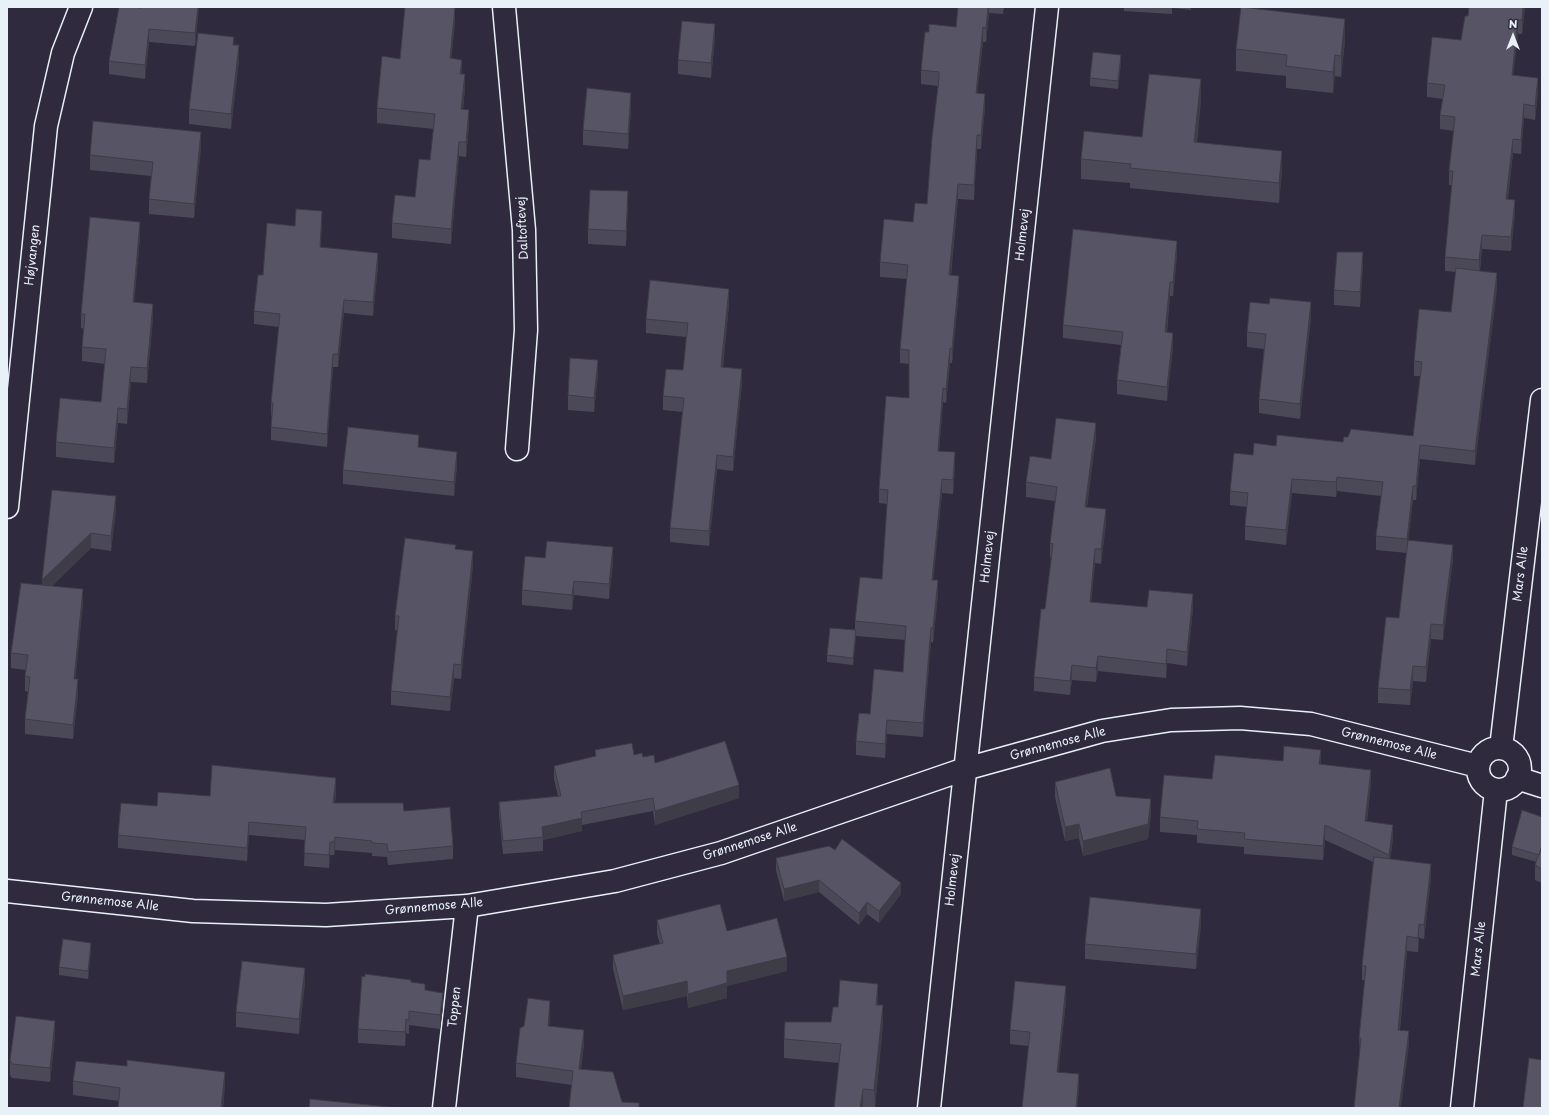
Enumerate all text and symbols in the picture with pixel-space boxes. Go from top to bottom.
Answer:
text: N [1509,15,1517,32]
north arrow [1493,16,1533,56]
street label: Daltoftevej [514,196,532,260]
street label: Holmevej [1013,208,1033,262]
street label: Højvangen [23,224,43,286]
street label: Holmevej [978,530,998,584]
street label: Mars Alle [1510,545,1532,603]
street label: Grønnemose Alle [1009,724,1107,764]
street label: Grønnemose Alle [1340,725,1438,763]
street label: Grønnemose Alle [701,820,799,864]
street label: Holmevej [943,853,963,907]
street label: Grønnemose Alle [60,890,160,914]
street label: Grønnemose Alle [384,896,484,918]
street label: Mars Alle [1469,921,1489,977]
street label: Toppen [446,986,464,1028]

